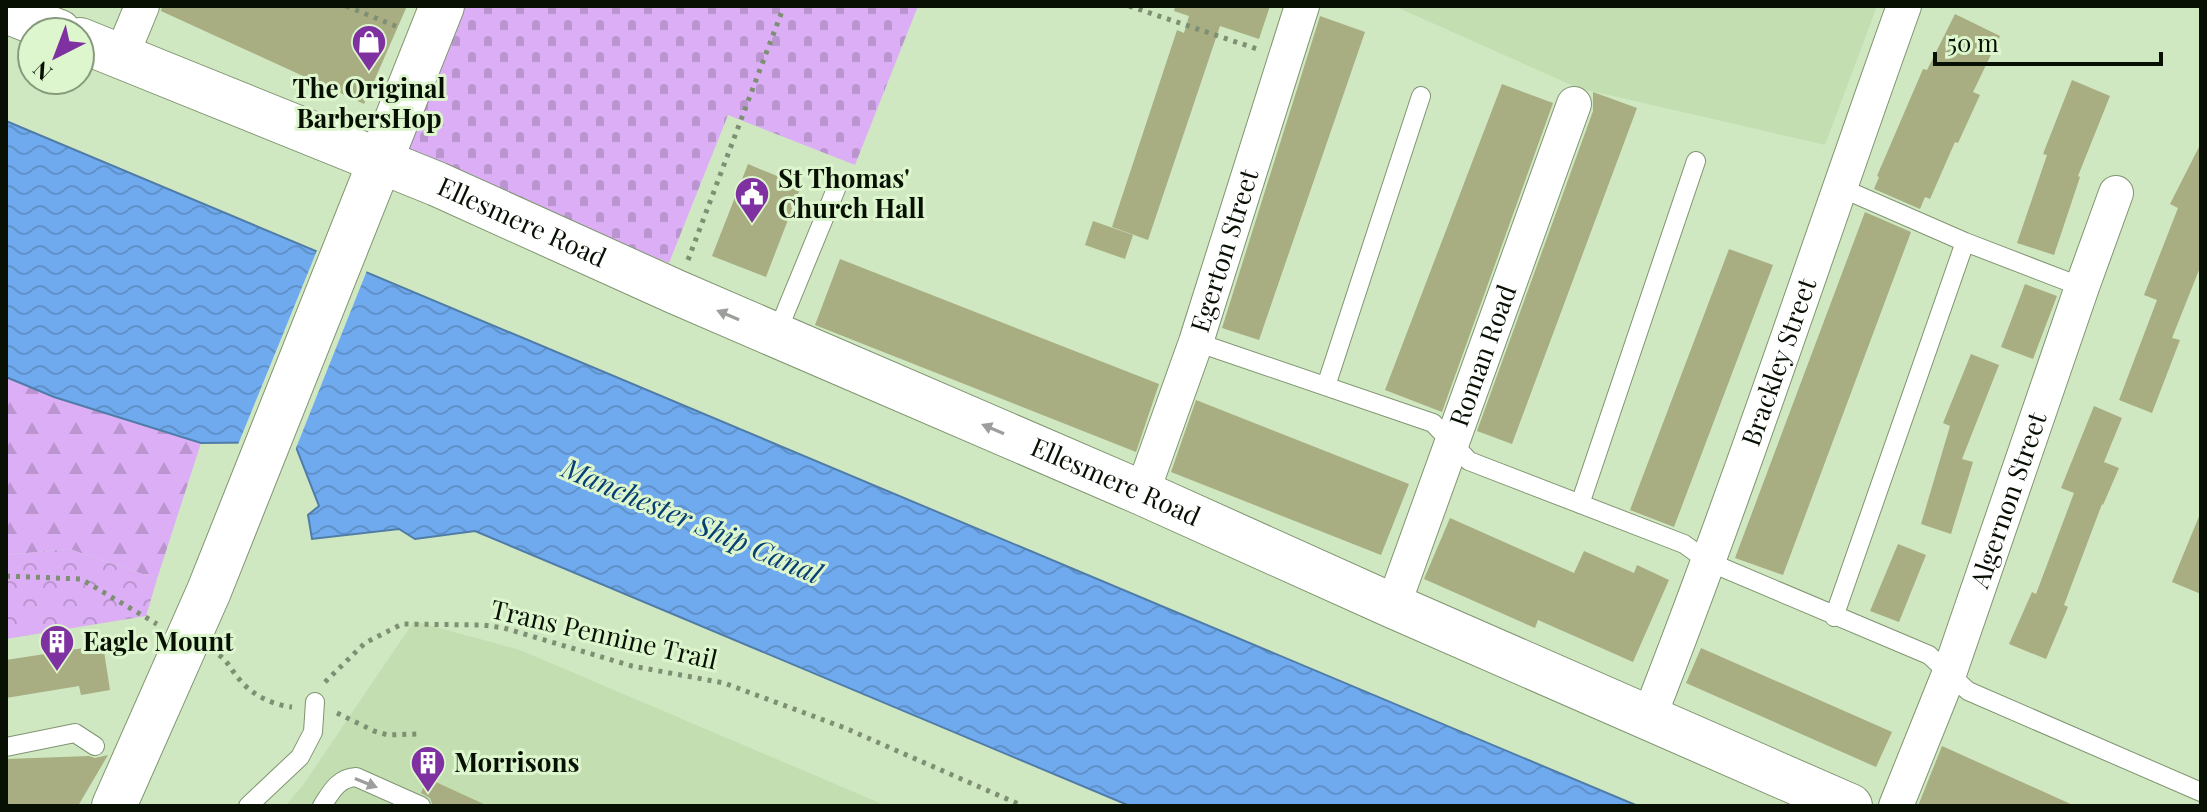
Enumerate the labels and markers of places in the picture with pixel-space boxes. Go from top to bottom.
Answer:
shop icon: The Original BarbersHop [350,23,388,73]
place label: The Original BarbersHop [292,70,446,135]
place label: St Thomas' Church Hall [778,160,925,225]
public building icon: St Thomas' Church Hall [733,175,771,225]
building icon: Eagle Mount [38,623,76,673]
place label: Eagle Mount [83,623,234,658]
building icon: Morrisons [409,744,447,794]
place label: Morrisons [454,744,579,779]

